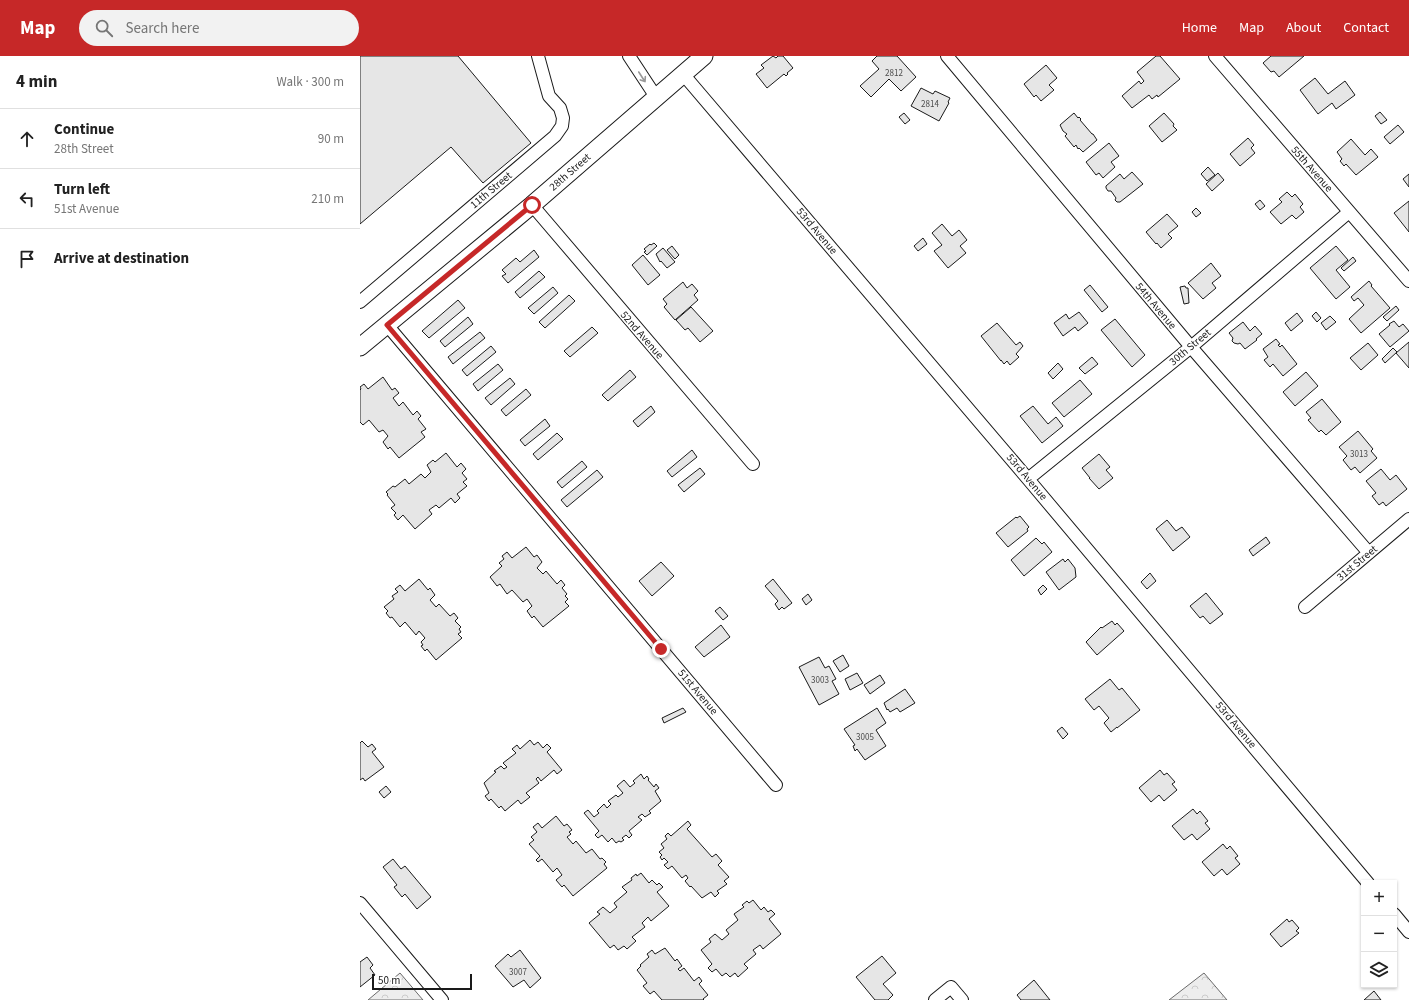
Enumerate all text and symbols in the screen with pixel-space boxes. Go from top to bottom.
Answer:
search box [79,10,359,46]
text: Map [20,15,55,42]
icon: search [93,17,115,39]
text: Search here [125,18,199,39]
text: Home [1182,18,1217,38]
text: Map [1239,18,1264,38]
text: About [1286,18,1321,38]
text: Contact [1343,18,1389,38]
house number: 2812 [885,67,903,80]
text: 4 min [16,70,57,94]
one-way arrow [638,71,646,82]
text: Walk · 300 m [276,73,344,91]
house number: 2814 [921,98,939,111]
text: Continue [54,119,114,140]
icon: ahead [16,128,38,150]
text: 90 m [318,130,344,148]
text: 28th Street [54,140,114,158]
street label: 55th Avenue [1288,143,1337,196]
street label: 28th Street [546,150,594,194]
street label: 11th Street [467,168,515,212]
text: Turn left [54,179,110,200]
icon: left [16,188,38,210]
text: 210 m [311,190,344,208]
route start [523,196,541,214]
text: 51st Avenue [54,200,119,218]
street label: 53rd Avenue [793,204,841,258]
icon: arrive [16,248,38,270]
text: Arrive at destination [54,248,189,269]
street label: 54th Avenue [1132,279,1180,333]
street label: 52nd Avenue [617,308,667,363]
street label: 30th Street [1166,325,1214,369]
house number: 3013 [1350,448,1368,461]
street label: 53rd Avenue [1003,450,1051,504]
street label: 31st Street [1333,541,1381,584]
route end [652,640,670,658]
street label: 51st Avenue [675,666,722,718]
house number: 3003 [811,674,829,687]
street label: 53rd Avenue [1212,698,1260,752]
house number: 3005 [856,731,874,744]
map controls [1361,880,1397,988]
button: + [1361,880,1397,916]
button: − [1361,916,1397,952]
button: layers [1361,952,1397,988]
house number: 3007 [509,966,527,979]
scale bar [372,972,472,991]
text: 50 m [378,973,400,988]

